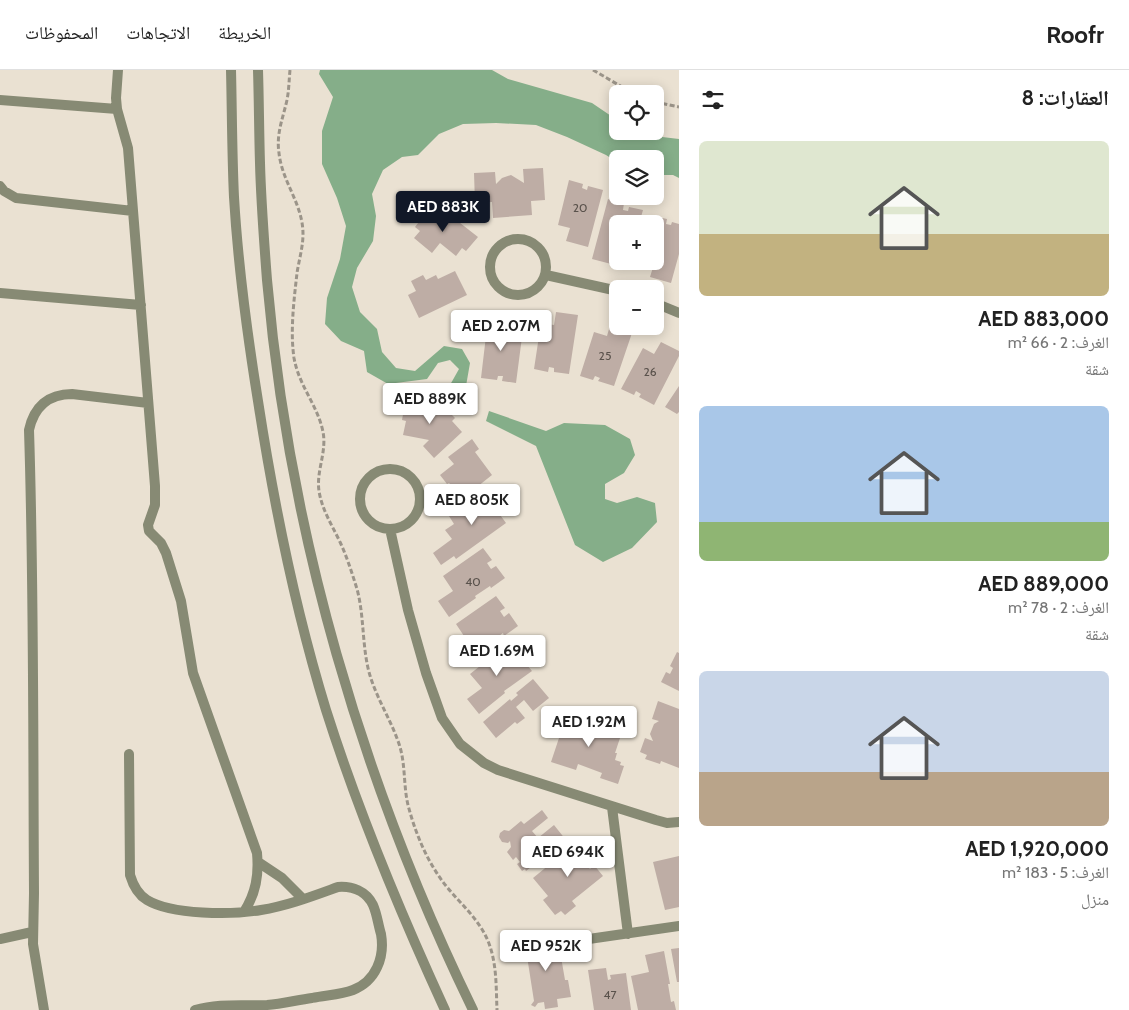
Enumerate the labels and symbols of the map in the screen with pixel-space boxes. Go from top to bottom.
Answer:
pin: AED 883K [391,190,495,233]
house number: 20 [573,200,587,215]
pin: AED 2.07M [444,310,558,352]
house number: 25 [599,348,611,363]
house number: 26 [643,364,657,379]
pin: AED 889K [378,382,482,425]
pin: AED 805K [420,484,524,526]
house number: 40 [465,574,481,589]
pin: AED 1.69M [440,634,554,677]
pin: AED 1.92M [532,706,646,748]
pin: AED 694K [516,836,620,878]
pin: AED 952K [494,930,598,972]
house number: 47 [604,987,616,1002]

